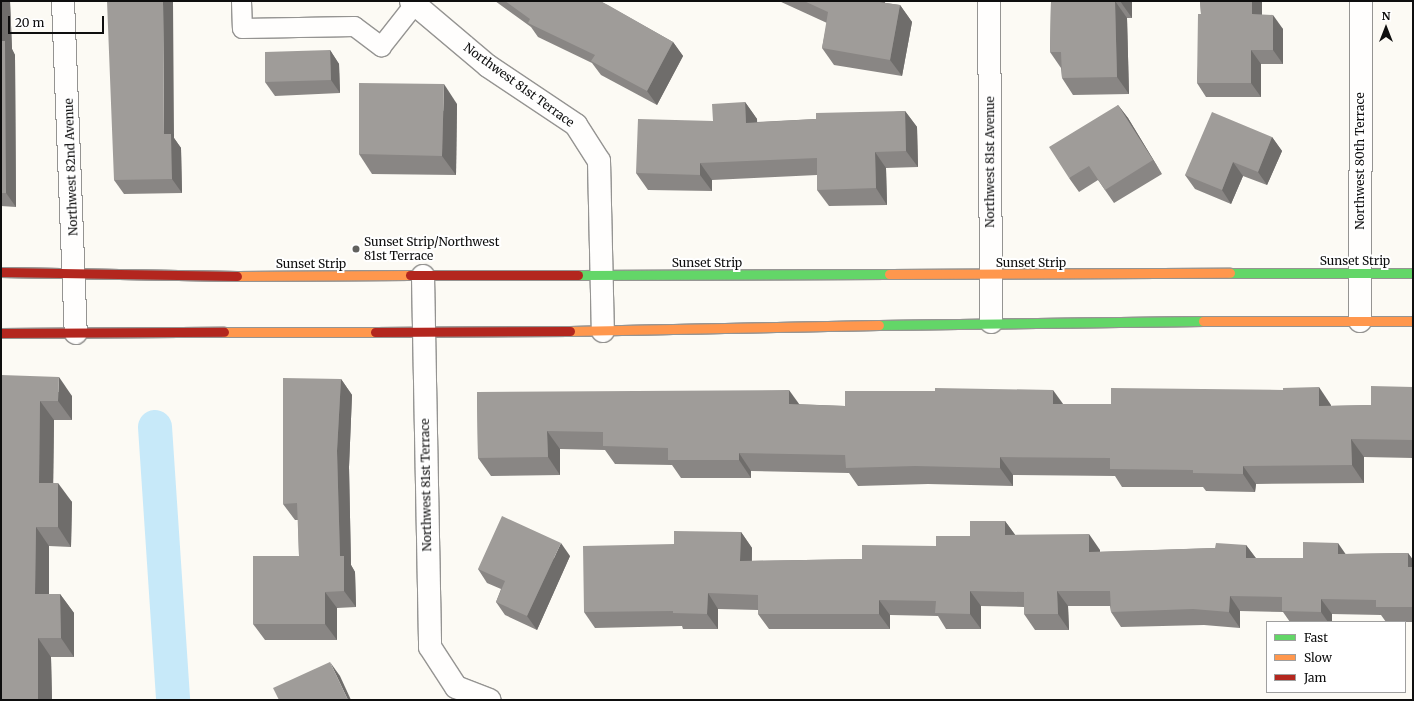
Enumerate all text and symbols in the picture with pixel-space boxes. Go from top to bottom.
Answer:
scale bar [10,8,106,34]
north arrow [1366,8,1406,48]
text: N [1382,9,1390,23]
text: 20 m [15,15,44,30]
street label: Northwest 81st Terrace [461,40,577,130]
street label: Northwest 80th Terrace [1353,92,1367,230]
street label: Northwest 81st Avenue [983,96,997,228]
street label: Northwest 82nd Avenue [61,98,81,236]
place label: Sunset Strip/Northwest 81st Terrace [364,235,499,263]
marker: Sunset Strip/Northwest 81st Terrace [351,244,361,254]
street label: Sunset Strip [1320,254,1390,268]
street label: Sunset Strip [672,256,742,270]
street label: Sunset Strip [996,256,1066,270]
street label: Sunset Strip [276,257,346,271]
street label: Northwest 81st Terrace [418,418,434,552]
legend [1266,621,1406,693]
text: Fast [1304,630,1328,645]
text: Slow [1304,650,1332,665]
text: Jam [1304,670,1326,685]

